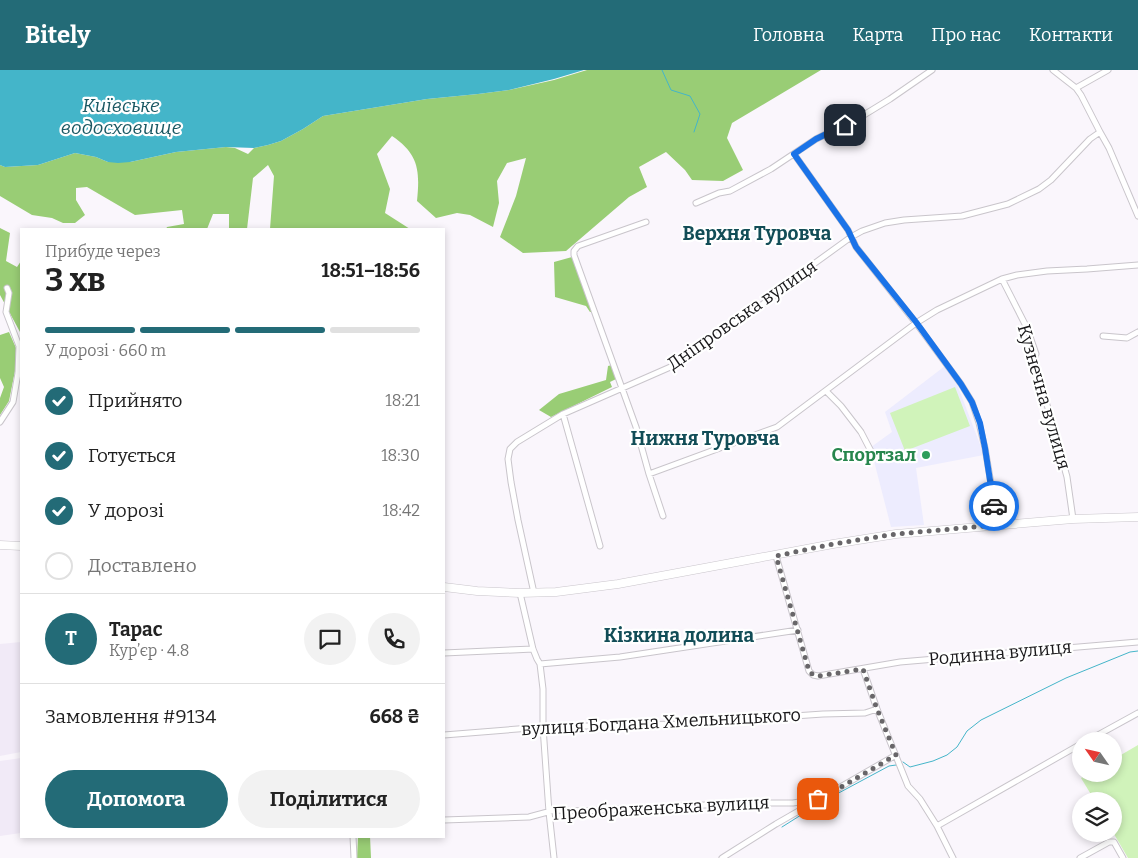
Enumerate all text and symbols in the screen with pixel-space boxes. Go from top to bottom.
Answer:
text: Bitely [25,21,90,49]
text: Головна [753,24,825,46]
text: Карта [853,24,903,46]
text: Про нас [931,24,1001,46]
text: Контакти [1029,24,1113,46]
water label: Київське водосховище [61,94,182,139]
pin [824,104,866,146]
icon: home [831,111,859,139]
district label: Верхня Туровча [683,222,832,245]
text: Прибуде через [45,242,161,261]
street label: Дніпровська вулиця [663,255,821,375]
text: 18:51–18:56 [321,259,420,282]
text: 3 хв [45,261,105,299]
street label: Кузнечна вулиця [1013,322,1075,472]
text: У дорозі · 660 m [45,341,166,360]
icon: check [45,387,73,415]
text: Прийнято [88,389,182,412]
text: 18:21 [385,391,420,410]
district label: Нижня Туровча [631,427,780,450]
icon: check [45,442,73,470]
text: Готується [88,444,176,467]
place label: Спортзал [832,444,916,466]
text: 18:30 [381,446,420,465]
marker: Спортзал [920,449,932,461]
courier [969,481,1019,531]
icon: car [980,492,1008,520]
icon: check [45,497,73,525]
text: У дорозі [88,499,164,522]
text: 18:42 [382,501,420,520]
text: Доставлено [88,554,197,577]
button: chat [304,613,356,665]
button: phone [368,613,420,665]
text: Тарас [109,618,163,641]
district label: Кізкина долина [604,624,755,647]
text: Т [65,627,77,650]
street label: Родинна вулиця [927,636,1073,670]
text: Кур’єр · 4.8 [109,641,189,660]
street label: вулиця Богдана Хмельницького [521,704,801,740]
text: Замовлення #9134 [45,705,216,728]
text: 668 ₴ [369,705,420,728]
north arrow [1072,732,1122,782]
map controls [1072,732,1122,842]
button: Допомога [45,770,228,828]
button: Поділитися [238,770,420,828]
pin [797,778,839,820]
icon: bag [804,785,832,813]
street label: Преображенська вулиця [552,791,770,825]
button: layers [1072,792,1122,842]

